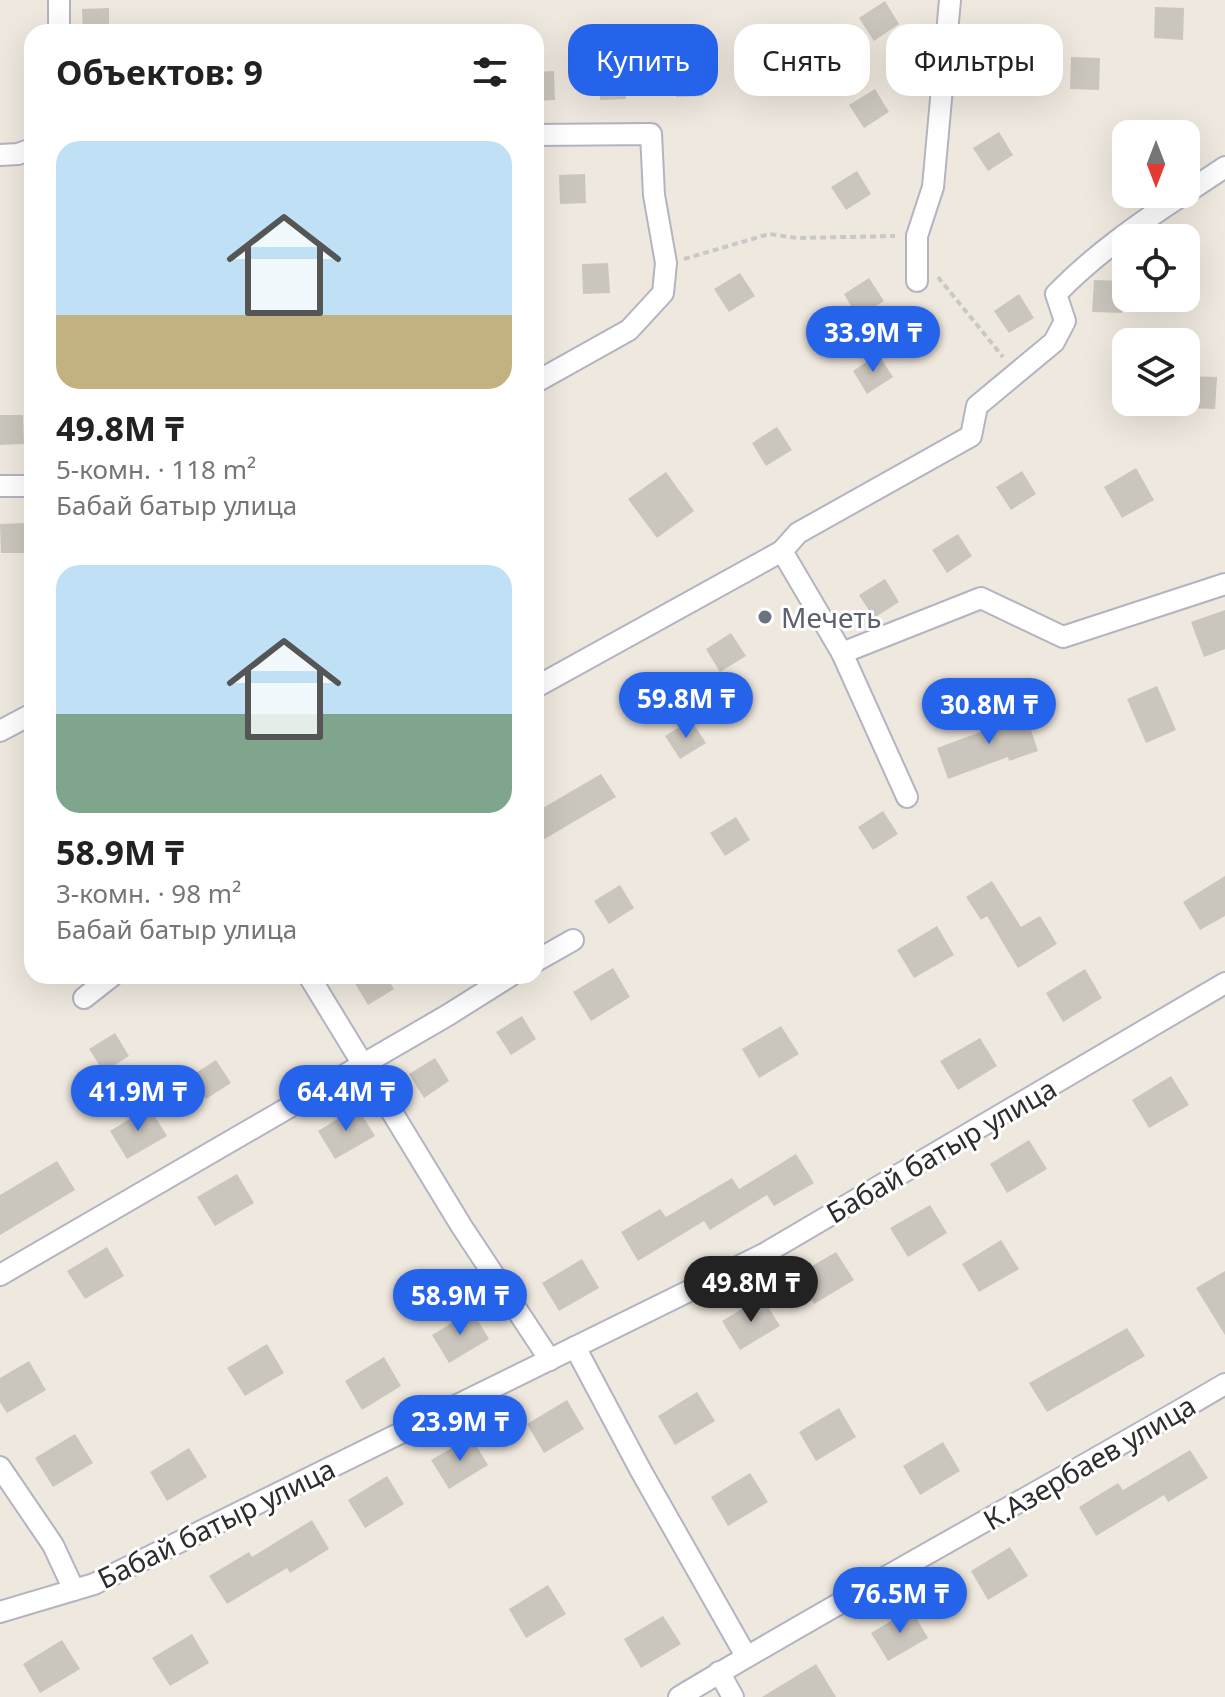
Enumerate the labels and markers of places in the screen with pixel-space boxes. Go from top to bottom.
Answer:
pin: 33.9M ₸ [799,306,947,374]
place label: Мечеть [781,598,881,636]
marker: Мечеть [756,608,774,626]
pin: 59.8M ₸ [612,672,760,740]
pin: 30.8M ₸ [915,678,1063,746]
pin: 41.9M ₸ [64,1065,212,1133]
pin: 64.4M ₸ [272,1065,420,1133]
pin: 49.8M ₸ [677,1256,825,1324]
pin: 58.9M ₸ [386,1269,534,1337]
pin: 23.9M ₸ [386,1395,534,1463]
pin: 76.5M ₸ [826,1567,974,1635]

